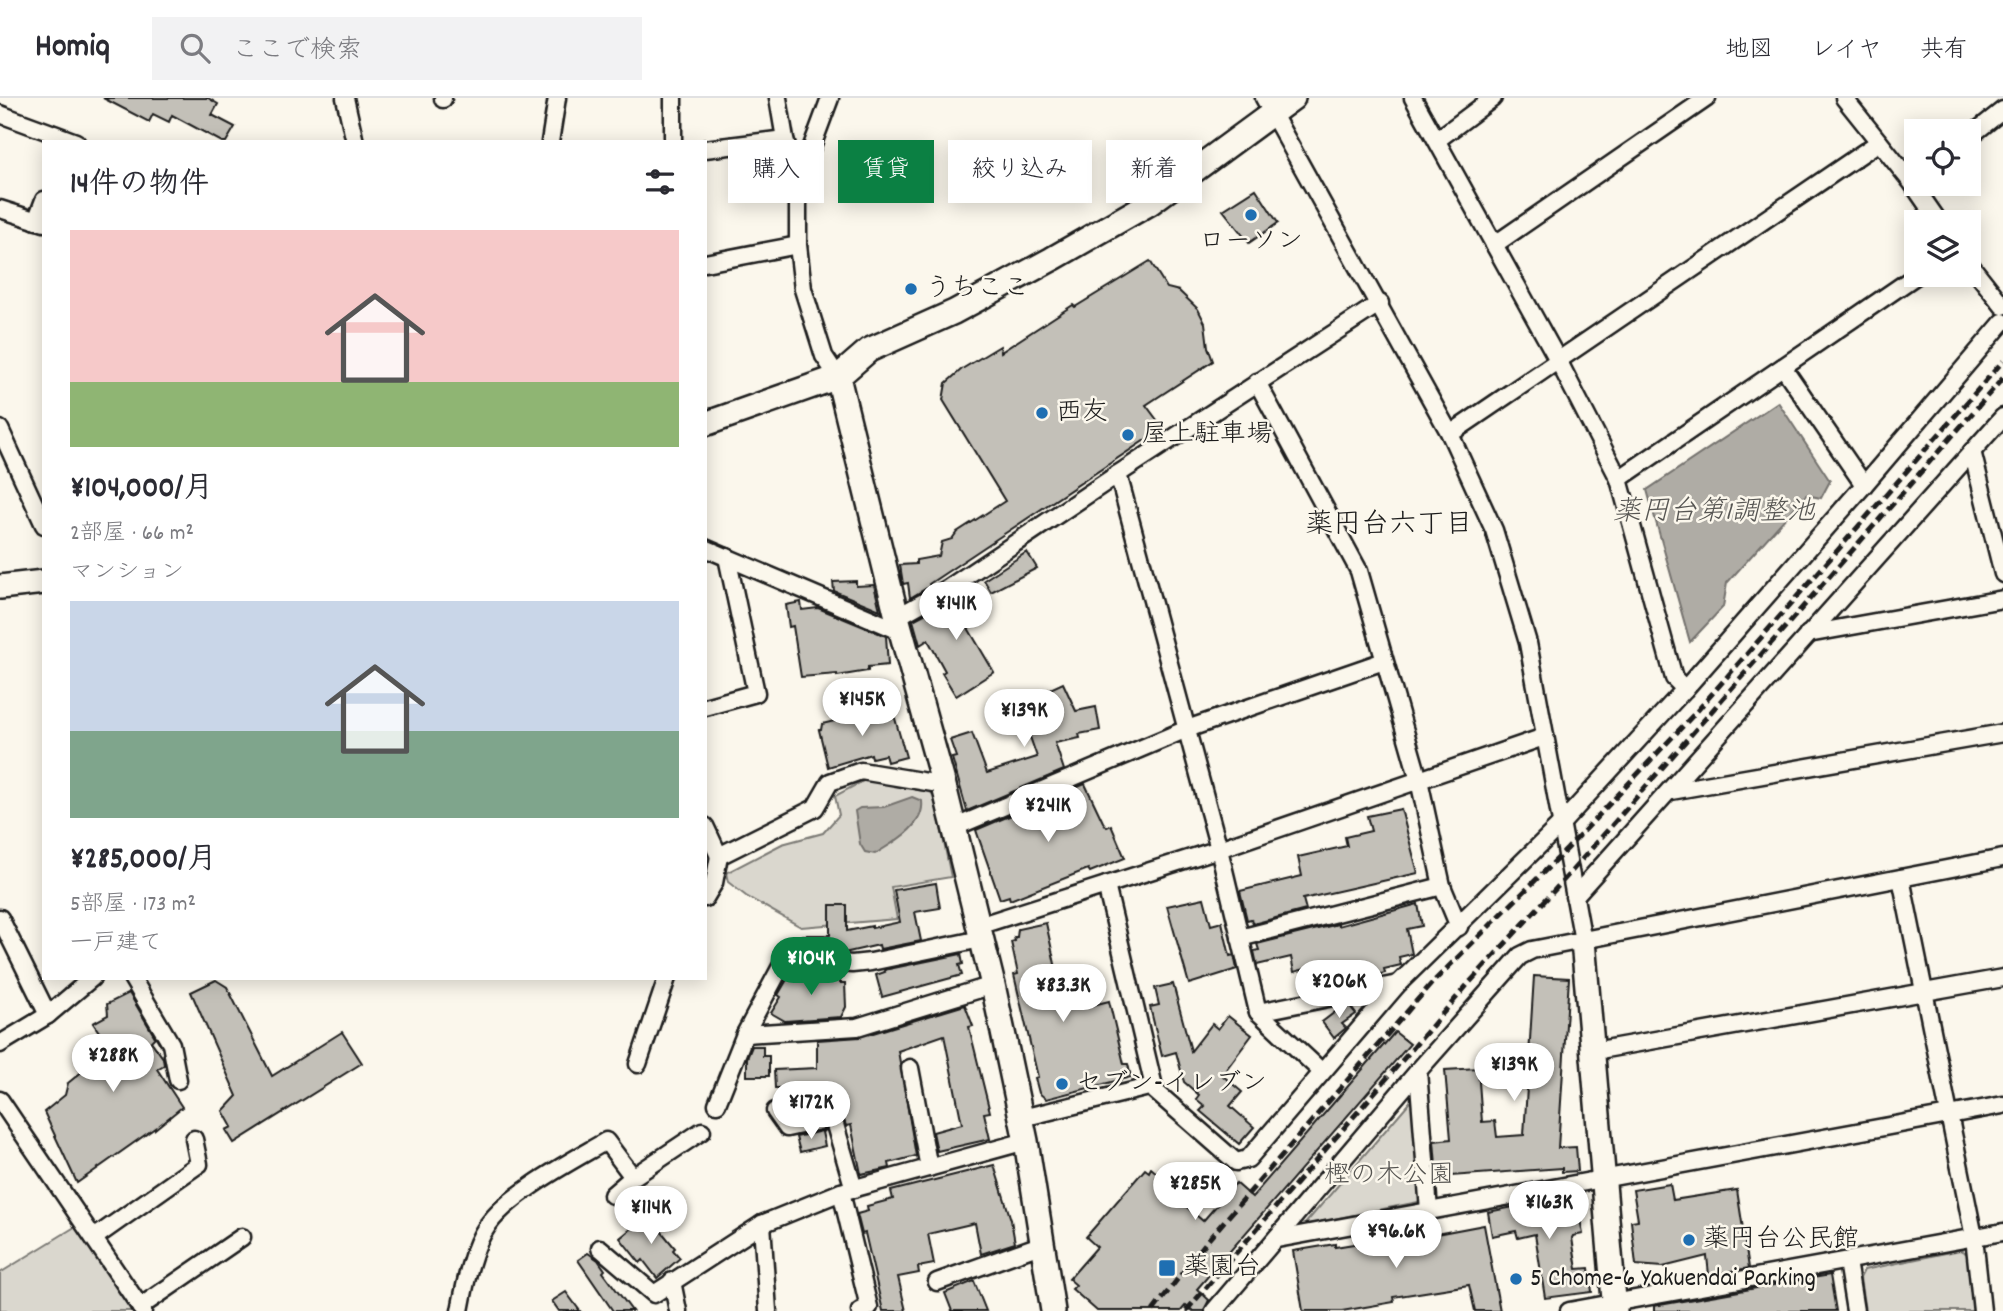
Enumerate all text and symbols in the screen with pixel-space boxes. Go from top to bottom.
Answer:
search box [152,17,642,80]
text: Homiq [35,25,110,72]
icon: search [176,29,214,67]
text: ここで検索 [232,33,362,70]
text: 地図 [1725,34,1773,68]
text: レイヤ [1811,34,1882,68]
text: 共有 [1920,34,1968,68]
map controls [1904,119,1981,287]
button: locate [1904,119,1981,196]
chip: 購入 [728,140,824,203]
chip: 賃貸 [838,140,934,203]
chip: 絞り込み [948,140,1092,203]
chip: 新着 [1106,140,1202,203]
icon: filters [641,163,679,201]
text: 14件の物件 [70,165,209,208]
marker: ローソン [1243,207,1259,223]
button: layers [1904,210,1981,287]
place label: ローソン [1199,224,1303,261]
place label: うちここ [925,271,1029,308]
icon: home [312,275,438,401]
marker: うちここ [903,281,919,297]
place label: 西友 [1056,395,1108,432]
marker: 西友 [1034,405,1050,421]
place label: 屋上駐車場 [1142,417,1272,454]
marker: 屋上駐車場 [1120,427,1136,443]
text: ¥104,000/月 [70,469,213,512]
water label: 薬円台第1調整池 [1613,494,1816,534]
district label: 薬円台六丁目 [1305,507,1473,547]
text: 2部屋 · 66 m² [70,518,194,551]
text: マンション [70,557,184,590]
pin: ¥141K [907,582,1005,642]
text: ¥141K [935,588,977,621]
icon: home [312,646,438,772]
pin: ¥145K [813,678,911,738]
text: ¥145K [839,684,886,717]
pin: ¥139K [975,690,1073,749]
text: ¥139K [1000,695,1048,728]
pin: ¥241K [999,784,1097,844]
text: ¥241K [1025,790,1071,823]
text: ¥285,000/月 [70,840,217,883]
text: 5部屋 · 173 m² [70,889,196,922]
text: 一戸建て [70,928,162,961]
pin: ¥104K [762,937,860,997]
text: ¥104K [787,943,835,976]
pin: ¥206K [1290,960,1388,1020]
pin: ¥83.3K [1006,964,1120,1024]
text: ¥206K [1311,966,1367,999]
text: ¥83.3K [1035,970,1091,1003]
pin: ¥288K [64,1034,162,1094]
text: ¥288K [88,1040,138,1073]
pin: ¥139K [1465,1044,1563,1103]
text: ¥139K [1490,1049,1538,1082]
place label: セブン-イレブン [1076,1066,1267,1103]
marker: セブン-イレブン [1054,1076,1070,1092]
pin: ¥172K [762,1082,860,1141]
text: ¥172K [788,1087,834,1120]
park label: 樫の木公園 [1324,1158,1454,1195]
pin: ¥285K [1146,1162,1244,1222]
text: ¥285K [1169,1168,1221,1201]
pin: ¥163K [1500,1182,1598,1241]
pin: ¥114K [602,1186,700,1246]
text: ¥163K [1525,1187,1573,1220]
text: ¥114K [630,1192,672,1225]
pin: ¥96.6K [1339,1210,1453,1270]
text: ¥96.6K [1367,1216,1425,1249]
place label: 薬円台公民館 [1703,1222,1859,1259]
marker: 薬円台公民館 [1681,1232,1697,1248]
place label: 薬園台 [1183,1250,1261,1287]
marker: 薬園台 [1157,1258,1177,1278]
place label: 5 Chome-6 Yakuendai Parking [1530,1261,1816,1298]
marker: 5 Chome-6 Yakuendai Parking [1508,1271,1524,1287]

